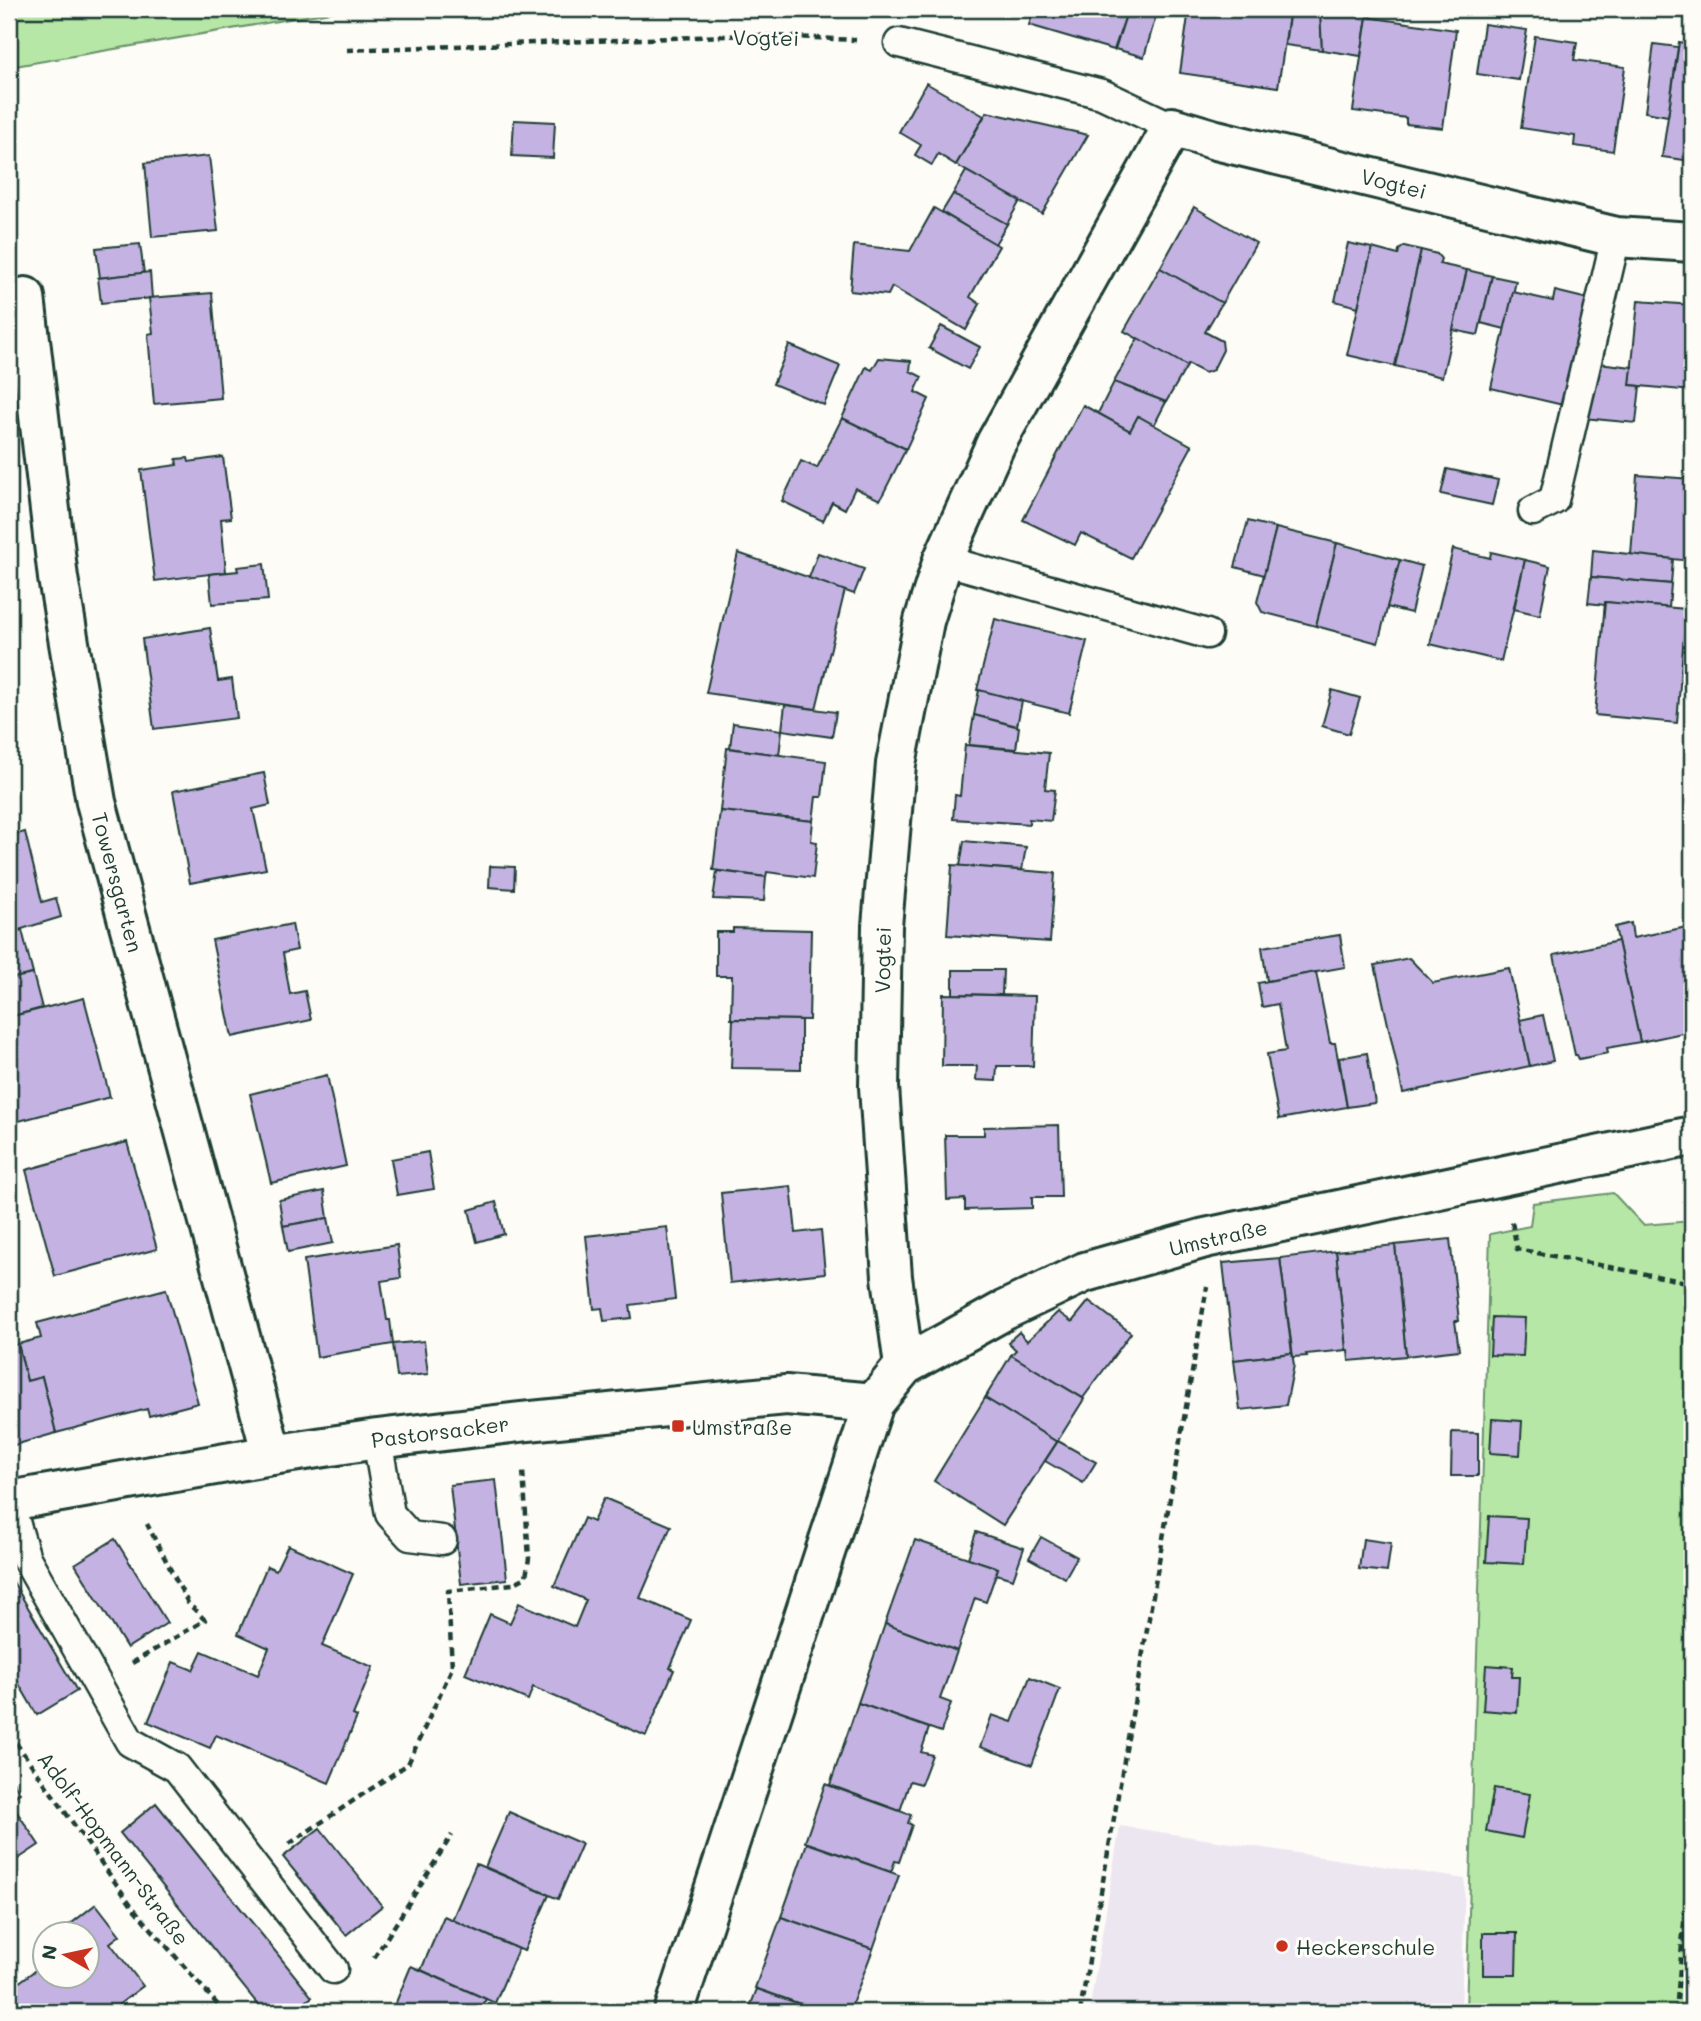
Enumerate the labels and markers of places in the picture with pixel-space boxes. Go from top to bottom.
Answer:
place label: Umstraße [692,1413,792,1440]
marker: Umstraße [670,1418,686,1434]
place label: Heckerschule [1296,1933,1435,1960]
marker: Heckerschule [1274,1938,1290,1954]

